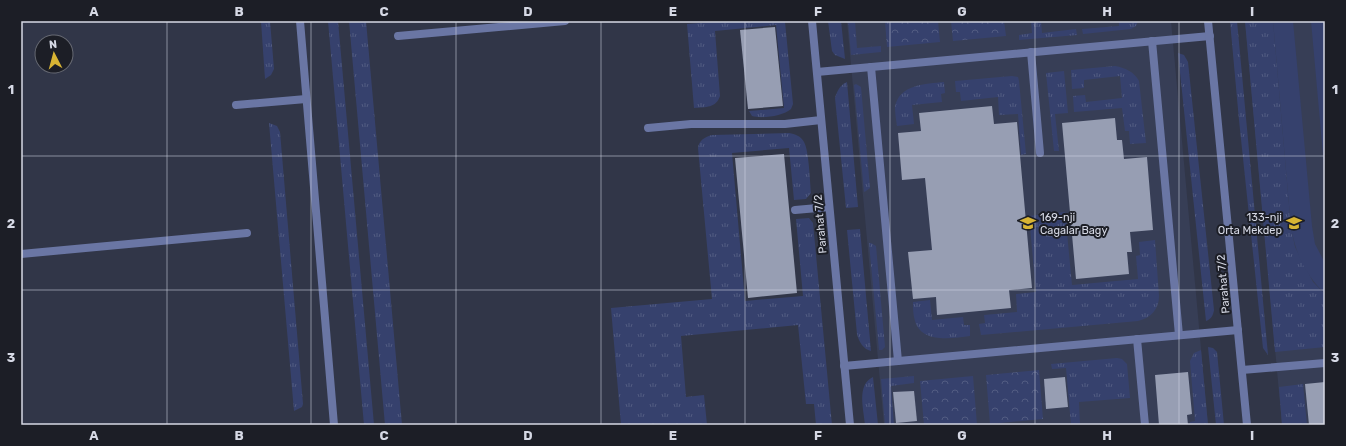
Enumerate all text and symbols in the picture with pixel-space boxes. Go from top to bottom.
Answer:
text: A [89,4,99,19]
text: B [234,4,244,19]
text: C [379,4,389,19]
text: D [523,4,533,19]
text: E [669,4,677,19]
text: F [814,4,822,19]
text: G [957,4,967,19]
text: H [1102,4,1112,19]
text: I [1250,4,1254,19]
north arrow [34,34,74,74]
text: N [48,38,58,51]
text: 1 [8,82,14,97]
text: 1 [1332,82,1338,97]
street label: Parahat 7/2 [811,194,830,254]
place label: 169-nji Cagalar Bagy [1040,211,1107,237]
place label: 133-nji Orta Mekdep [1218,211,1282,237]
school or university icon: 169-nji Cagalar Bagy [1019,214,1037,232]
school or university icon: 133-nji Orta Mekdep [1285,214,1303,232]
text: 2 [7,216,15,231]
text: 2 [1331,216,1339,231]
street label: Parahat 7/2 [1214,254,1233,314]
text: 3 [7,350,16,365]
text: 3 [1331,350,1340,365]
text: A [89,428,99,443]
text: B [234,428,244,443]
text: C [379,428,389,443]
text: D [523,428,533,443]
text: E [669,428,677,443]
text: F [814,428,822,443]
text: G [957,428,967,443]
text: H [1102,428,1112,443]
text: I [1250,428,1254,443]

